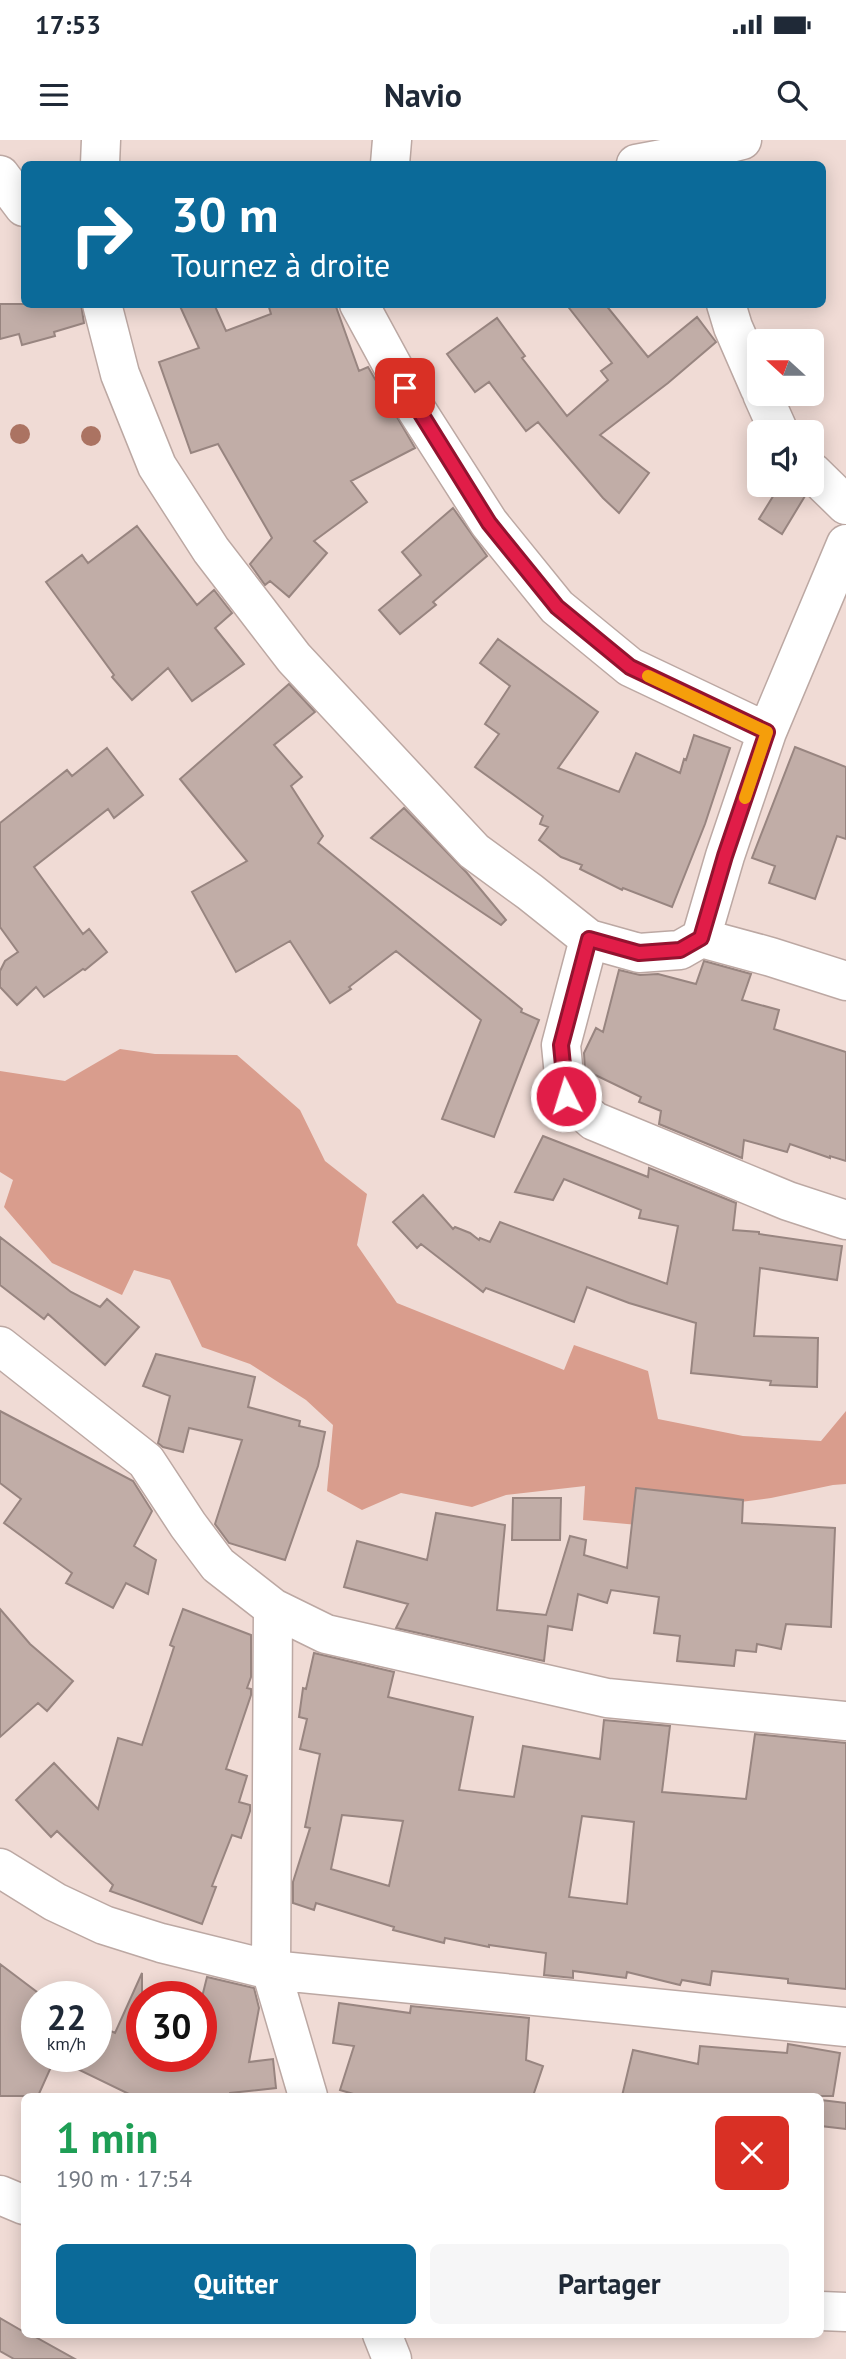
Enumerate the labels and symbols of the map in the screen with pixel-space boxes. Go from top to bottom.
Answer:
north arrow [747,329,824,406]
pin [375,358,435,418]
position arrow [529,1059,603,1133]
speed limit sign: 30 [126,1981,217,2072]

